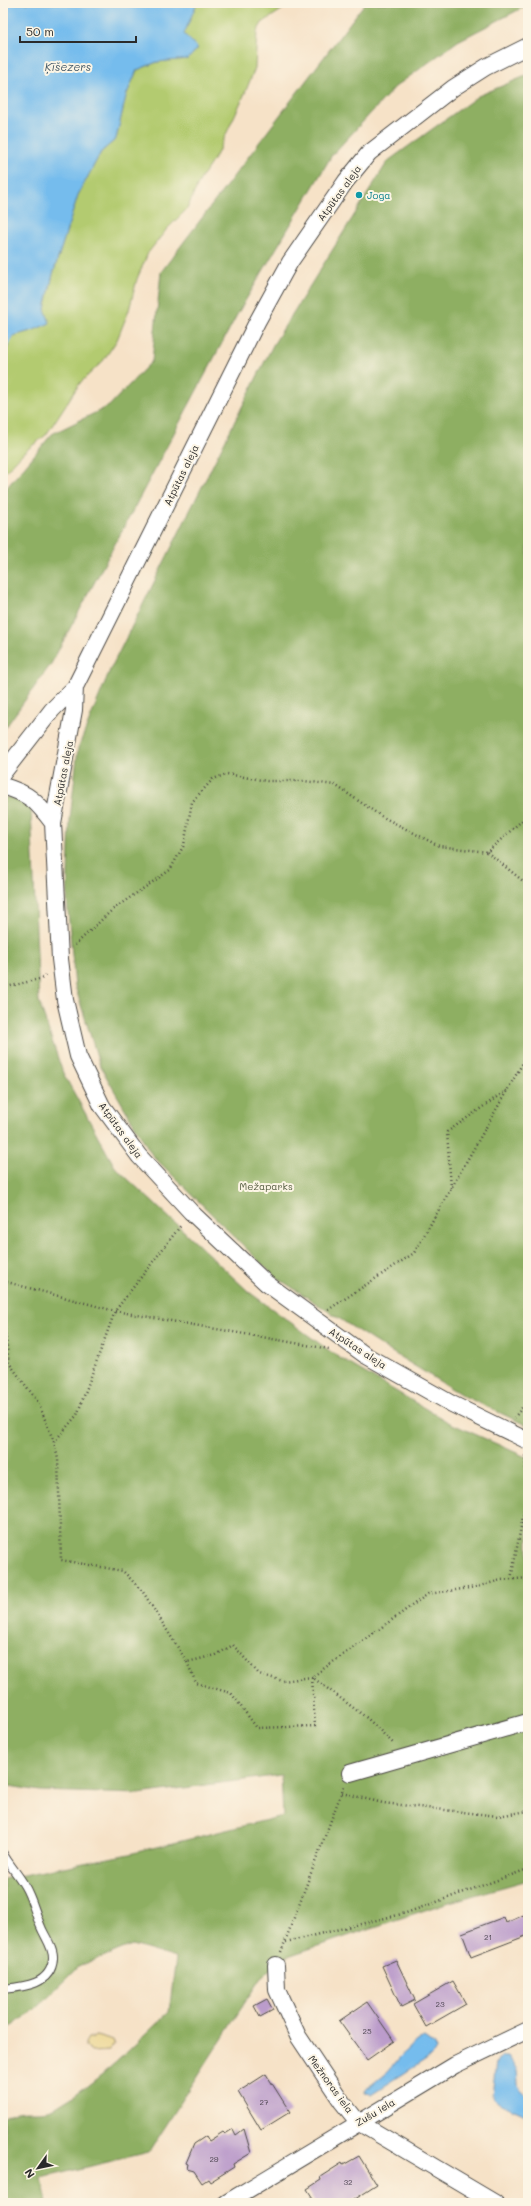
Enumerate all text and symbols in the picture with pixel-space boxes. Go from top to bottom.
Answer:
scale bar [20,18,136,44]
text: 50 m [26,23,54,39]
water label: Ķīšezers [45,59,91,74]
street label: Atpūtas aleja [314,162,364,224]
place label: Joga [367,188,390,202]
marker: Joga [354,190,364,200]
street label: Atpūtas aleja [160,442,202,508]
street label: Atpūtas aleja [50,739,76,807]
street label: Atpūtas aleja [96,1099,146,1161]
park label: Mežaparks [239,1179,293,1193]
street label: Atpūtas aleja [326,1324,390,1372]
house number: 21 [484,1932,492,1942]
house number: 23 [435,1999,445,2009]
house number: 25 [362,2026,372,2036]
street label: Mežnoras iela [305,2052,357,2116]
street label: Zušu iela [353,2095,397,2129]
house number: 27 [260,2097,269,2107]
north arrow [18,2148,58,2188]
house number: 29 [209,2154,219,2164]
text: N [21,2166,38,2181]
house number: 32 [343,2177,353,2187]

